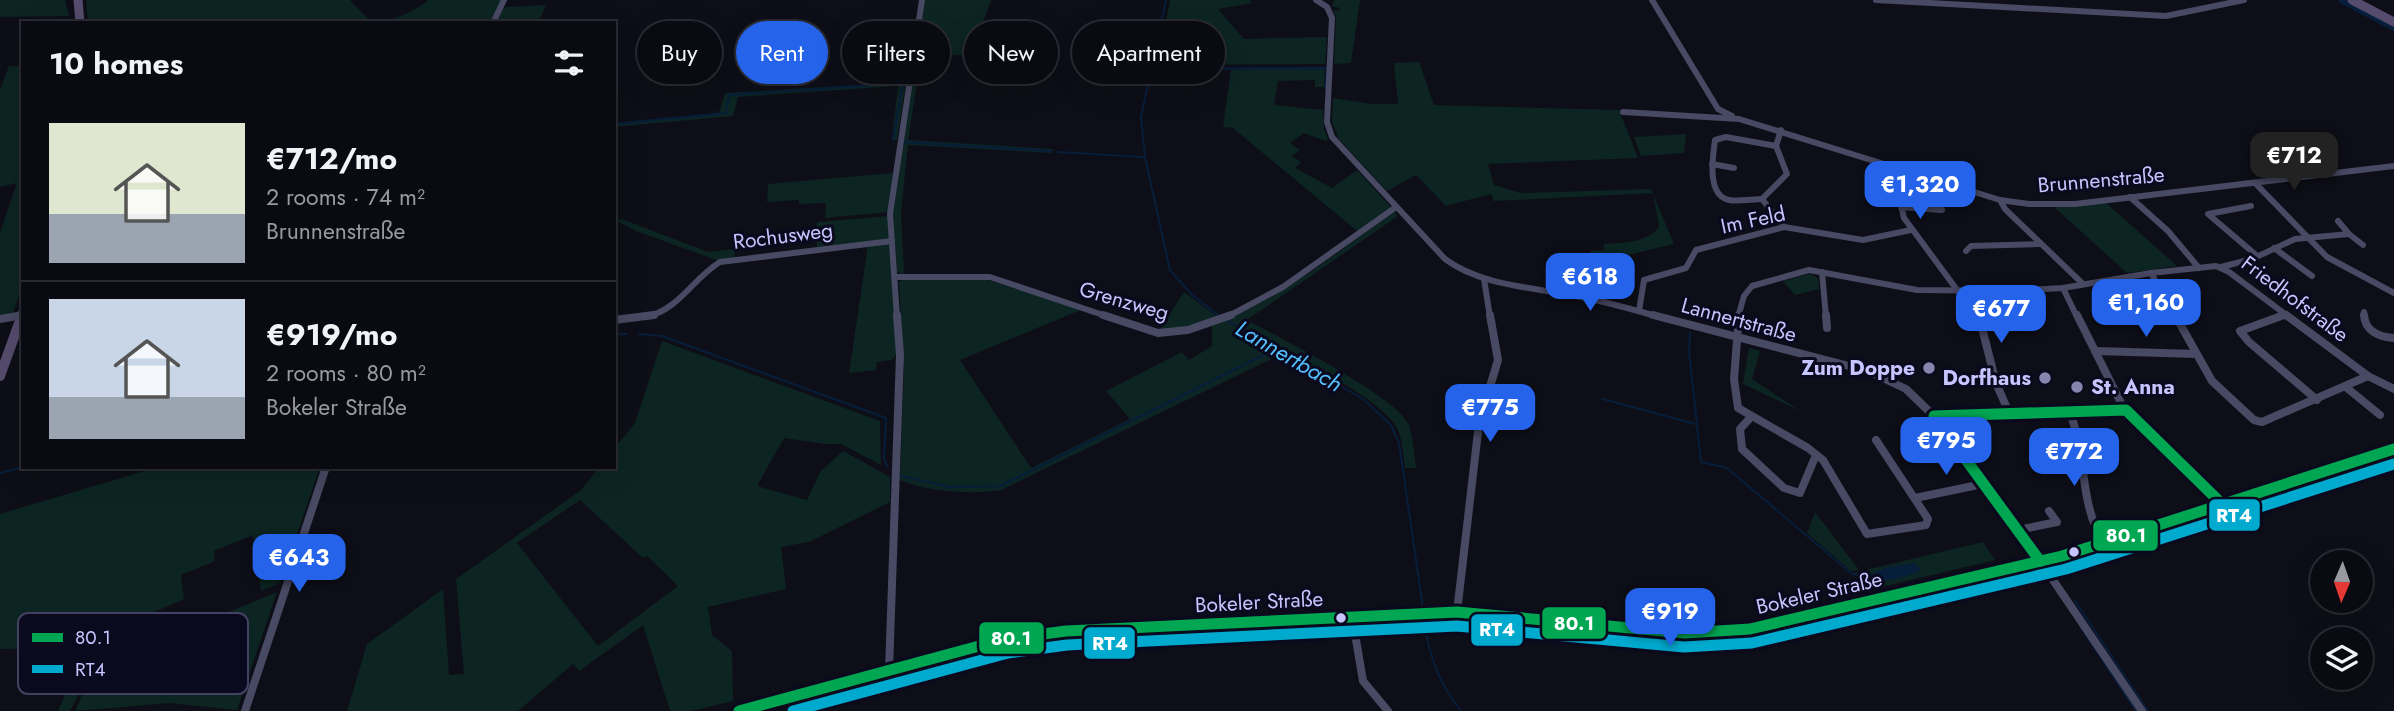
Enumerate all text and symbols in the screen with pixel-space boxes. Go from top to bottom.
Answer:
chip: Buy [637,21,722,84]
chip: Rent [736,21,828,84]
chip: Filters [842,21,950,84]
chip: New [964,21,1058,84]
chip: Apartment [1072,21,1225,84]
text: 10 homes [49,42,183,85]
icon: filters [550,44,588,82]
pin: €712 [2253,132,2335,192]
text: €712/mo [266,137,397,180]
text: €712 [2266,138,2322,172]
icon: home [105,151,189,235]
street label: Brunnenstraße [2036,159,2166,200]
pin: €1,320 [1863,162,1977,221]
text: €1,320 [1881,167,1959,201]
text: 2 rooms · 74 m² [266,180,425,214]
street label: Im Feld [1718,199,1788,241]
text: Brunnenstraße [266,214,405,248]
street label: Rochusweg [731,215,835,257]
street label: Friedhofstraße [2235,249,2355,349]
pin: €618 [1549,254,1631,313]
text: €618 [1562,259,1618,293]
street label: Grenzweg [1076,274,1172,328]
pin: €1,160 [2089,280,2203,339]
text: €1,160 [2108,285,2184,319]
pin: €677 [1960,286,2042,345]
street label: Lannertstraße [1678,290,1800,350]
text: €677 [1972,291,2030,325]
water label: Lannertbach [1229,312,1349,400]
text: €919/mo [266,313,397,356]
icon: home [105,327,189,411]
place label: Zum Doppe [1801,353,1915,383]
text: 2 rooms · 80 m² [266,356,426,390]
marker: Zum Doppe [1921,360,1937,376]
place label: Dorfhaus [1942,363,2031,393]
marker: Dorfhaus [2037,370,2053,386]
place label: St. Anna [2091,372,2175,402]
marker: St. Anna [2069,379,2085,395]
pin: €775 [1449,384,1531,444]
text: Bokeler Straße [266,390,407,424]
text: €775 [1461,390,1519,424]
pin: €795 [1905,418,1987,477]
text: €795 [1916,423,1976,457]
pin: €772 [2033,428,2115,488]
text: €772 [2045,434,2103,468]
line badge: RT4 [2208,498,2261,532]
text: RT4 [2216,502,2252,529]
line badge: 80.1 [2092,519,2159,552]
text: 80.1 [2106,522,2146,549]
pin: €643 [258,534,340,594]
text: €643 [269,540,329,574]
unlabelled marker [2067,545,2081,559]
north arrow [2310,550,2373,612]
map controls [2310,550,2373,690]
street label: Bokeler Straße [1753,564,1885,622]
street label: Bokeler Straße [1194,584,1324,620]
pin: €919 [1629,588,1711,648]
text: €919 [1641,594,1699,628]
line badge: 80.1 [1541,606,1607,640]
text: 80.1 [1554,610,1594,637]
unlabelled marker [1334,611,1348,625]
legend [18,613,248,694]
line badge: RT4 [1470,613,1524,647]
text: RT4 [1479,616,1515,643]
line badge: 80.1 [978,621,1045,655]
text: 80.1 [75,624,111,651]
text: 80.1 [991,625,1031,652]
line badge: RT4 [1083,626,1136,660]
button: layers [2310,627,2373,690]
text: RT4 [1092,630,1128,657]
text: RT4 [75,656,106,683]

